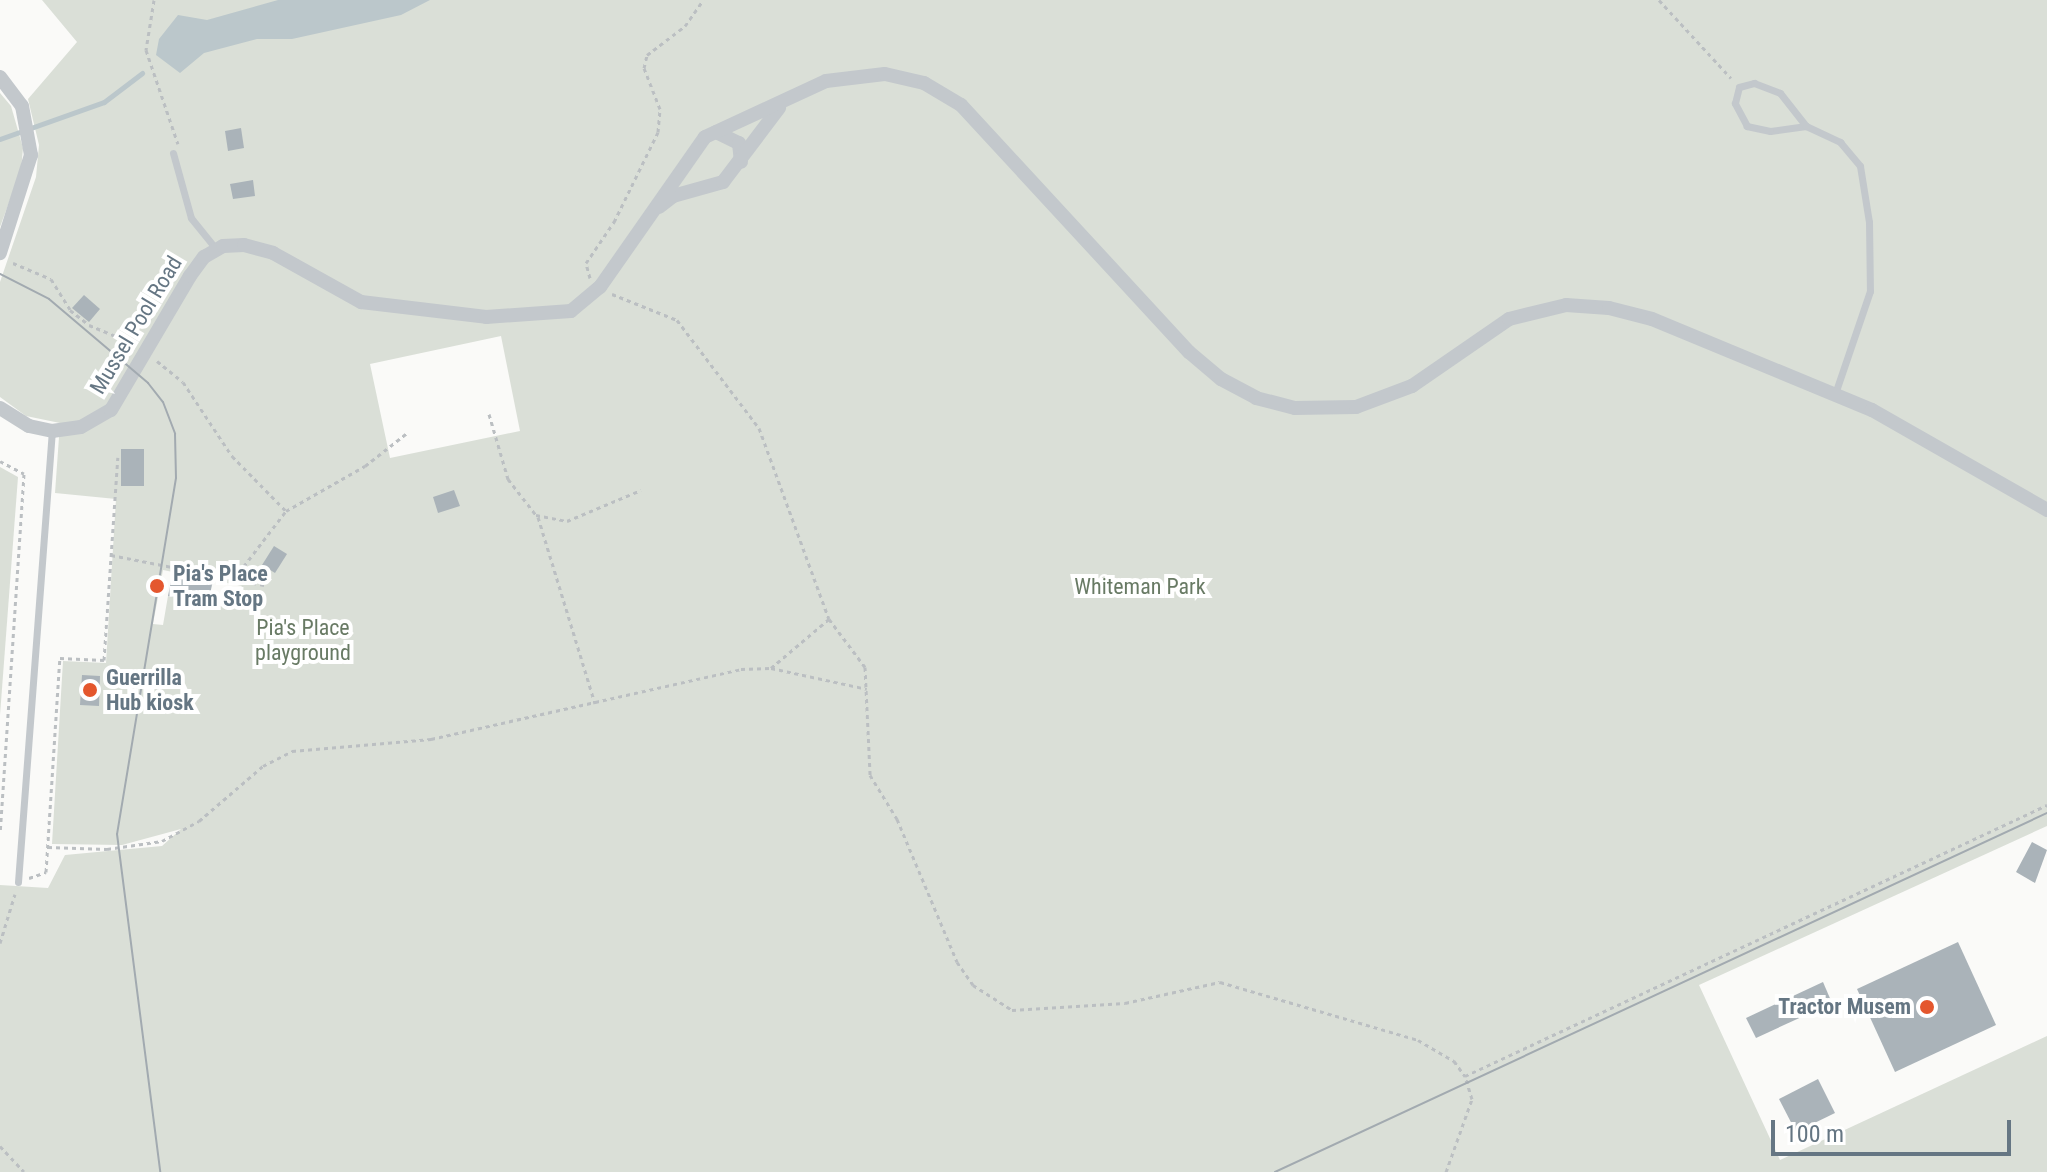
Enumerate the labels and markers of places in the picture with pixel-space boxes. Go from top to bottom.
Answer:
place label: Pia's Place Tram Stop [173,560,268,612]
marker: Pia's Place Tram Stop [148,577,166,595]
place label: Guerrilla Hub kiosk [106,664,194,716]
marker: Guerrilla Hub kiosk [81,681,99,699]
place label: Tractor Musem [1778,994,1911,1020]
marker: Tractor Musem [1918,998,1936,1016]

